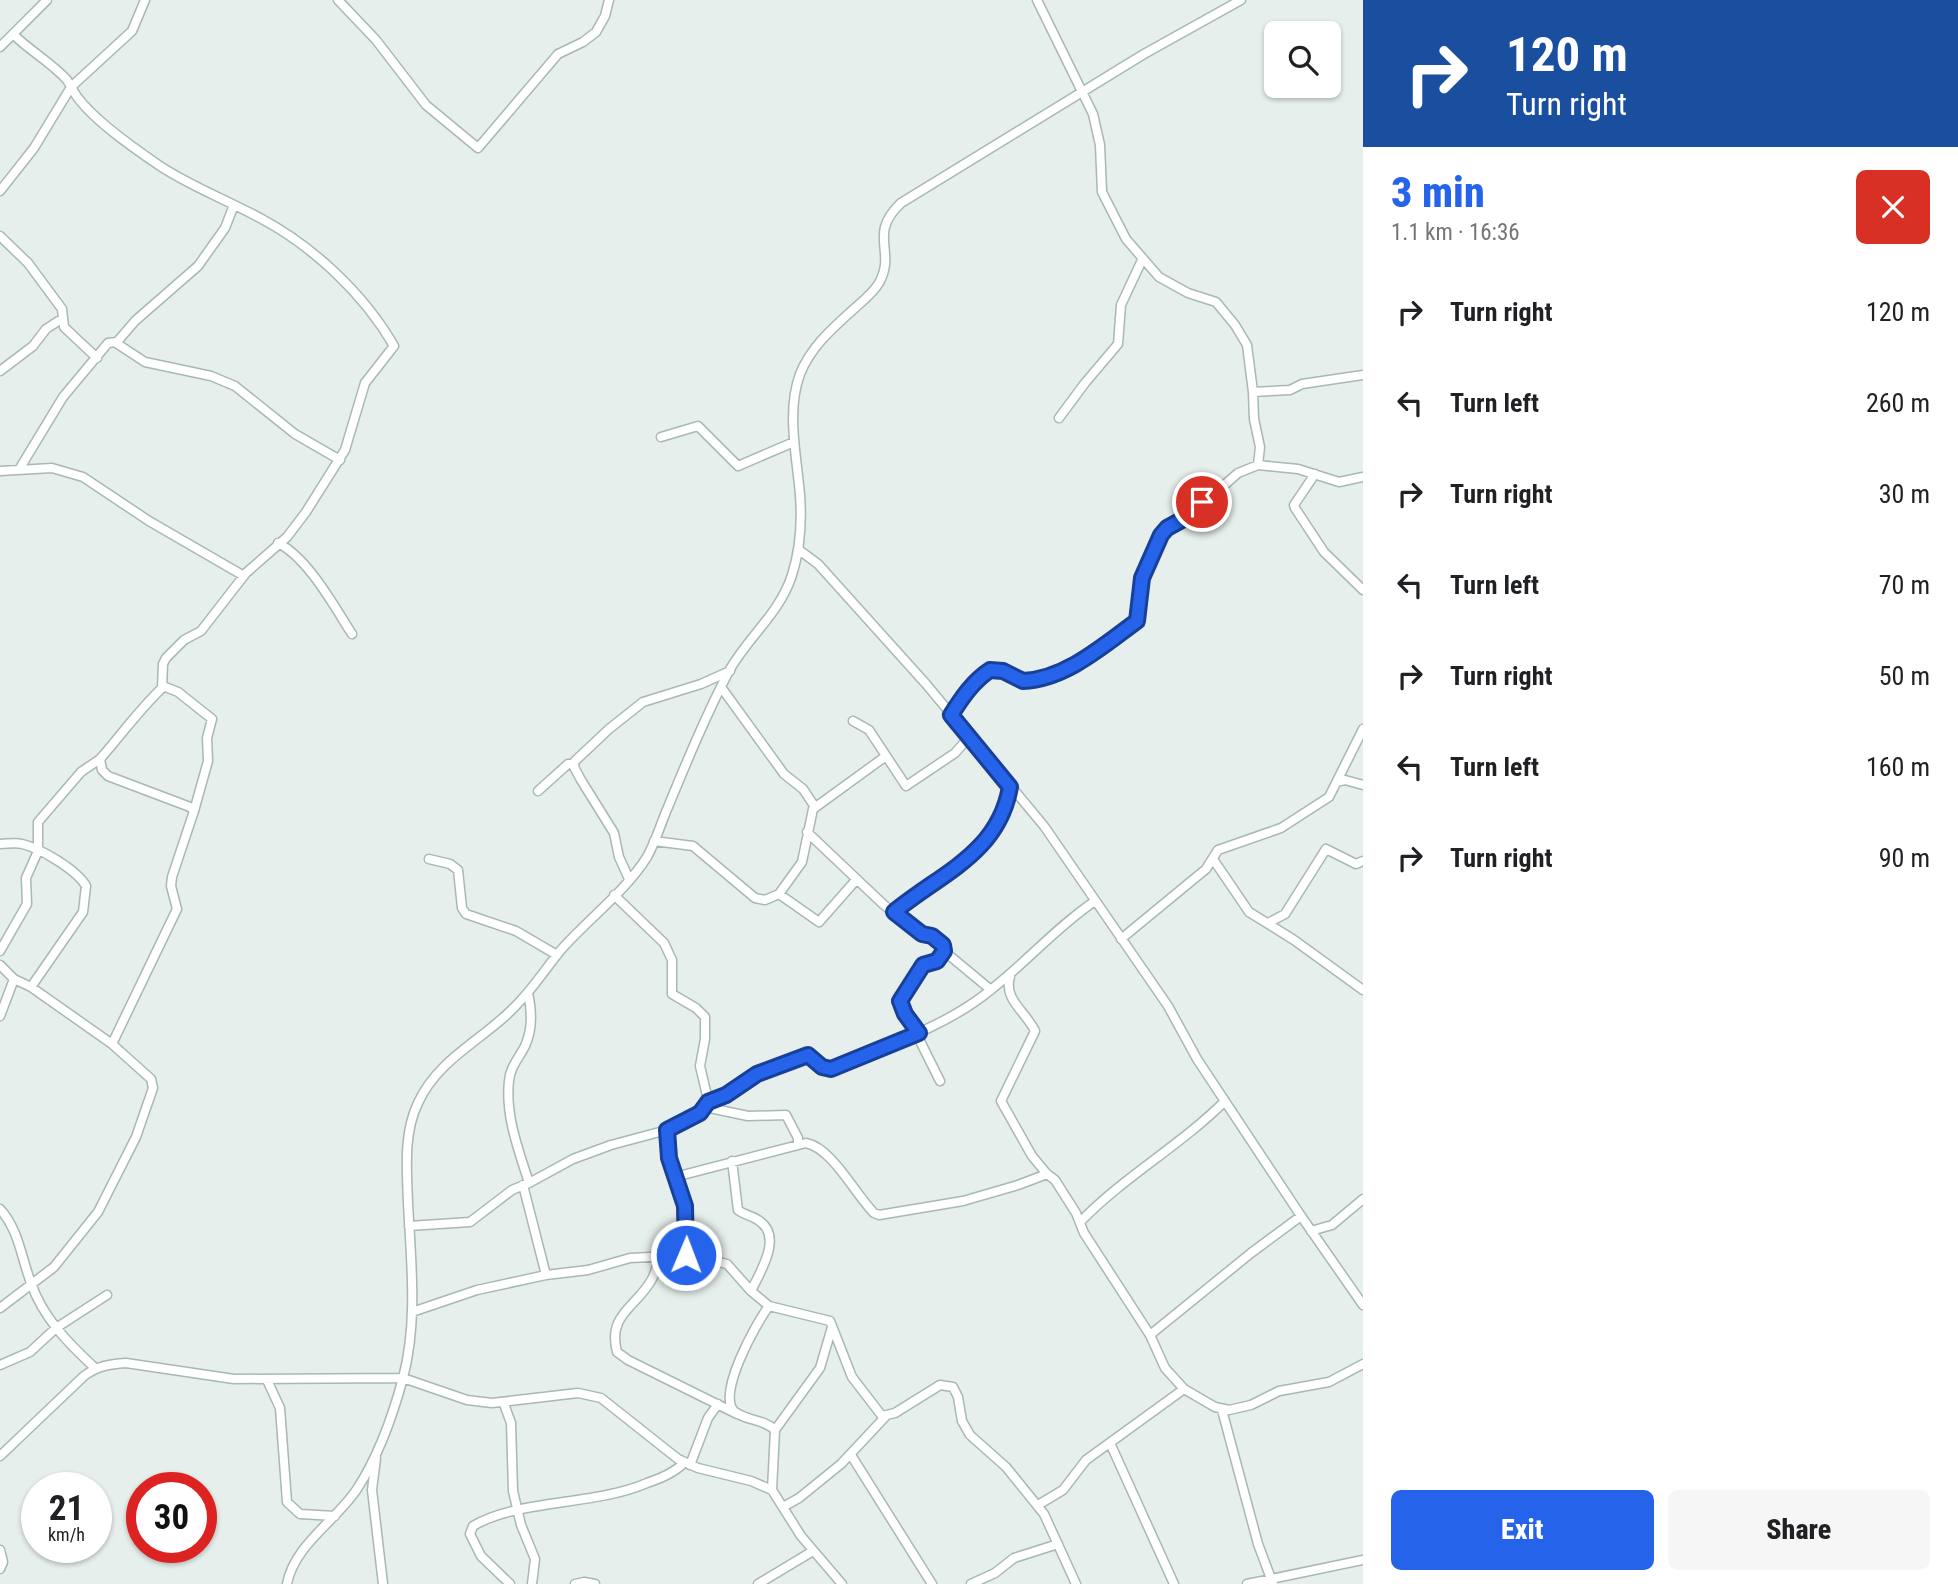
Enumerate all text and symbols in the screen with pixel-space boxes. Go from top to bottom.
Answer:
map controls [1264,21,1341,98]
button: search [1264,21,1341,98]
text: 120 m [1506,26,1628,83]
icon: right [1391,28,1482,119]
text: Turn right [1506,85,1627,123]
text: 3 min [1391,168,1485,217]
button: close [1856,170,1930,244]
text: 1.1 km · 16:36 [1391,219,1520,246]
icon: right [1391,293,1429,331]
text: Turn right [1450,297,1552,327]
text: 120 m [1866,297,1930,327]
icon: left [1391,384,1429,422]
text: Turn left [1450,388,1539,418]
text: 260 m [1866,388,1930,418]
pin [1172,472,1232,532]
icon: right [1391,475,1429,513]
text: Turn right [1450,479,1552,509]
text: 30 m [1879,479,1930,509]
icon: arrive [1183,483,1221,521]
icon: left [1391,566,1429,604]
text: Turn left [1450,570,1539,600]
text: 70 m [1879,570,1930,600]
icon: right [1391,657,1429,695]
text: Turn right [1450,661,1552,691]
text: 50 m [1879,661,1930,691]
icon: left [1391,748,1429,786]
text: Turn left [1450,752,1539,782]
text: 160 m [1866,752,1930,782]
icon: right [1391,839,1429,877]
text: Turn right [1450,843,1552,873]
text: 90 m [1879,843,1930,873]
position arrow [649,1218,723,1292]
speed limit sign: 30 [126,1472,217,1563]
text: 21 [49,1488,84,1529]
button: Exit [1391,1490,1654,1570]
button: Share [1668,1490,1930,1570]
text: km/h [48,1524,85,1545]

